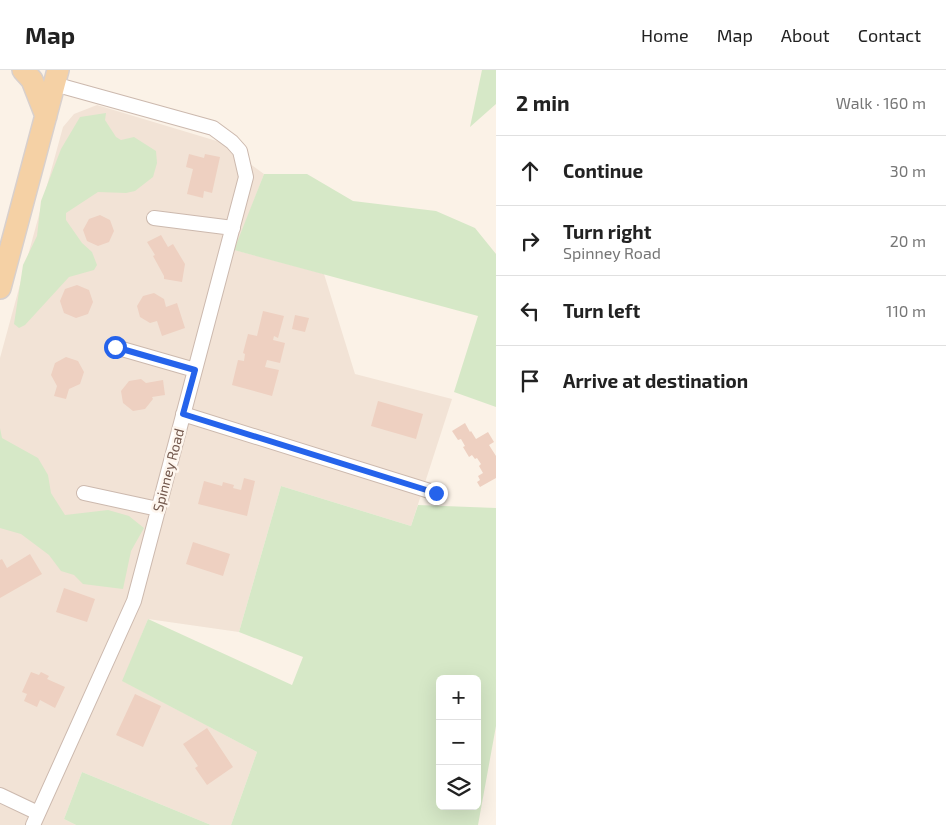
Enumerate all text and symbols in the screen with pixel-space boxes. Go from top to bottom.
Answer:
text: Map [25,20,75,49]
text: Home [641,24,689,46]
text: Map [717,24,753,46]
text: About [781,24,830,46]
text: Contact [858,24,921,46]
text: 2 min [516,90,570,115]
text: Walk · 160 m [836,93,926,112]
icon: ahead [516,157,544,185]
text: Continue [563,159,643,182]
text: 30 m [890,161,926,180]
text: Turn right [563,220,651,243]
icon: right [516,227,544,255]
text: 20 m [890,231,926,250]
text: Spinney Road [563,243,661,262]
icon: left [516,297,544,325]
text: Turn left [563,299,640,322]
text: 110 m [886,301,926,320]
route start [104,336,127,359]
icon: arrive [516,367,544,395]
text: Arrive at destination [563,369,748,392]
street label: Spinney Road [149,426,187,514]
route end [425,482,448,505]
map controls [436,675,481,810]
button: + [436,675,481,720]
button: − [436,720,481,765]
button: layers [436,765,481,810]

